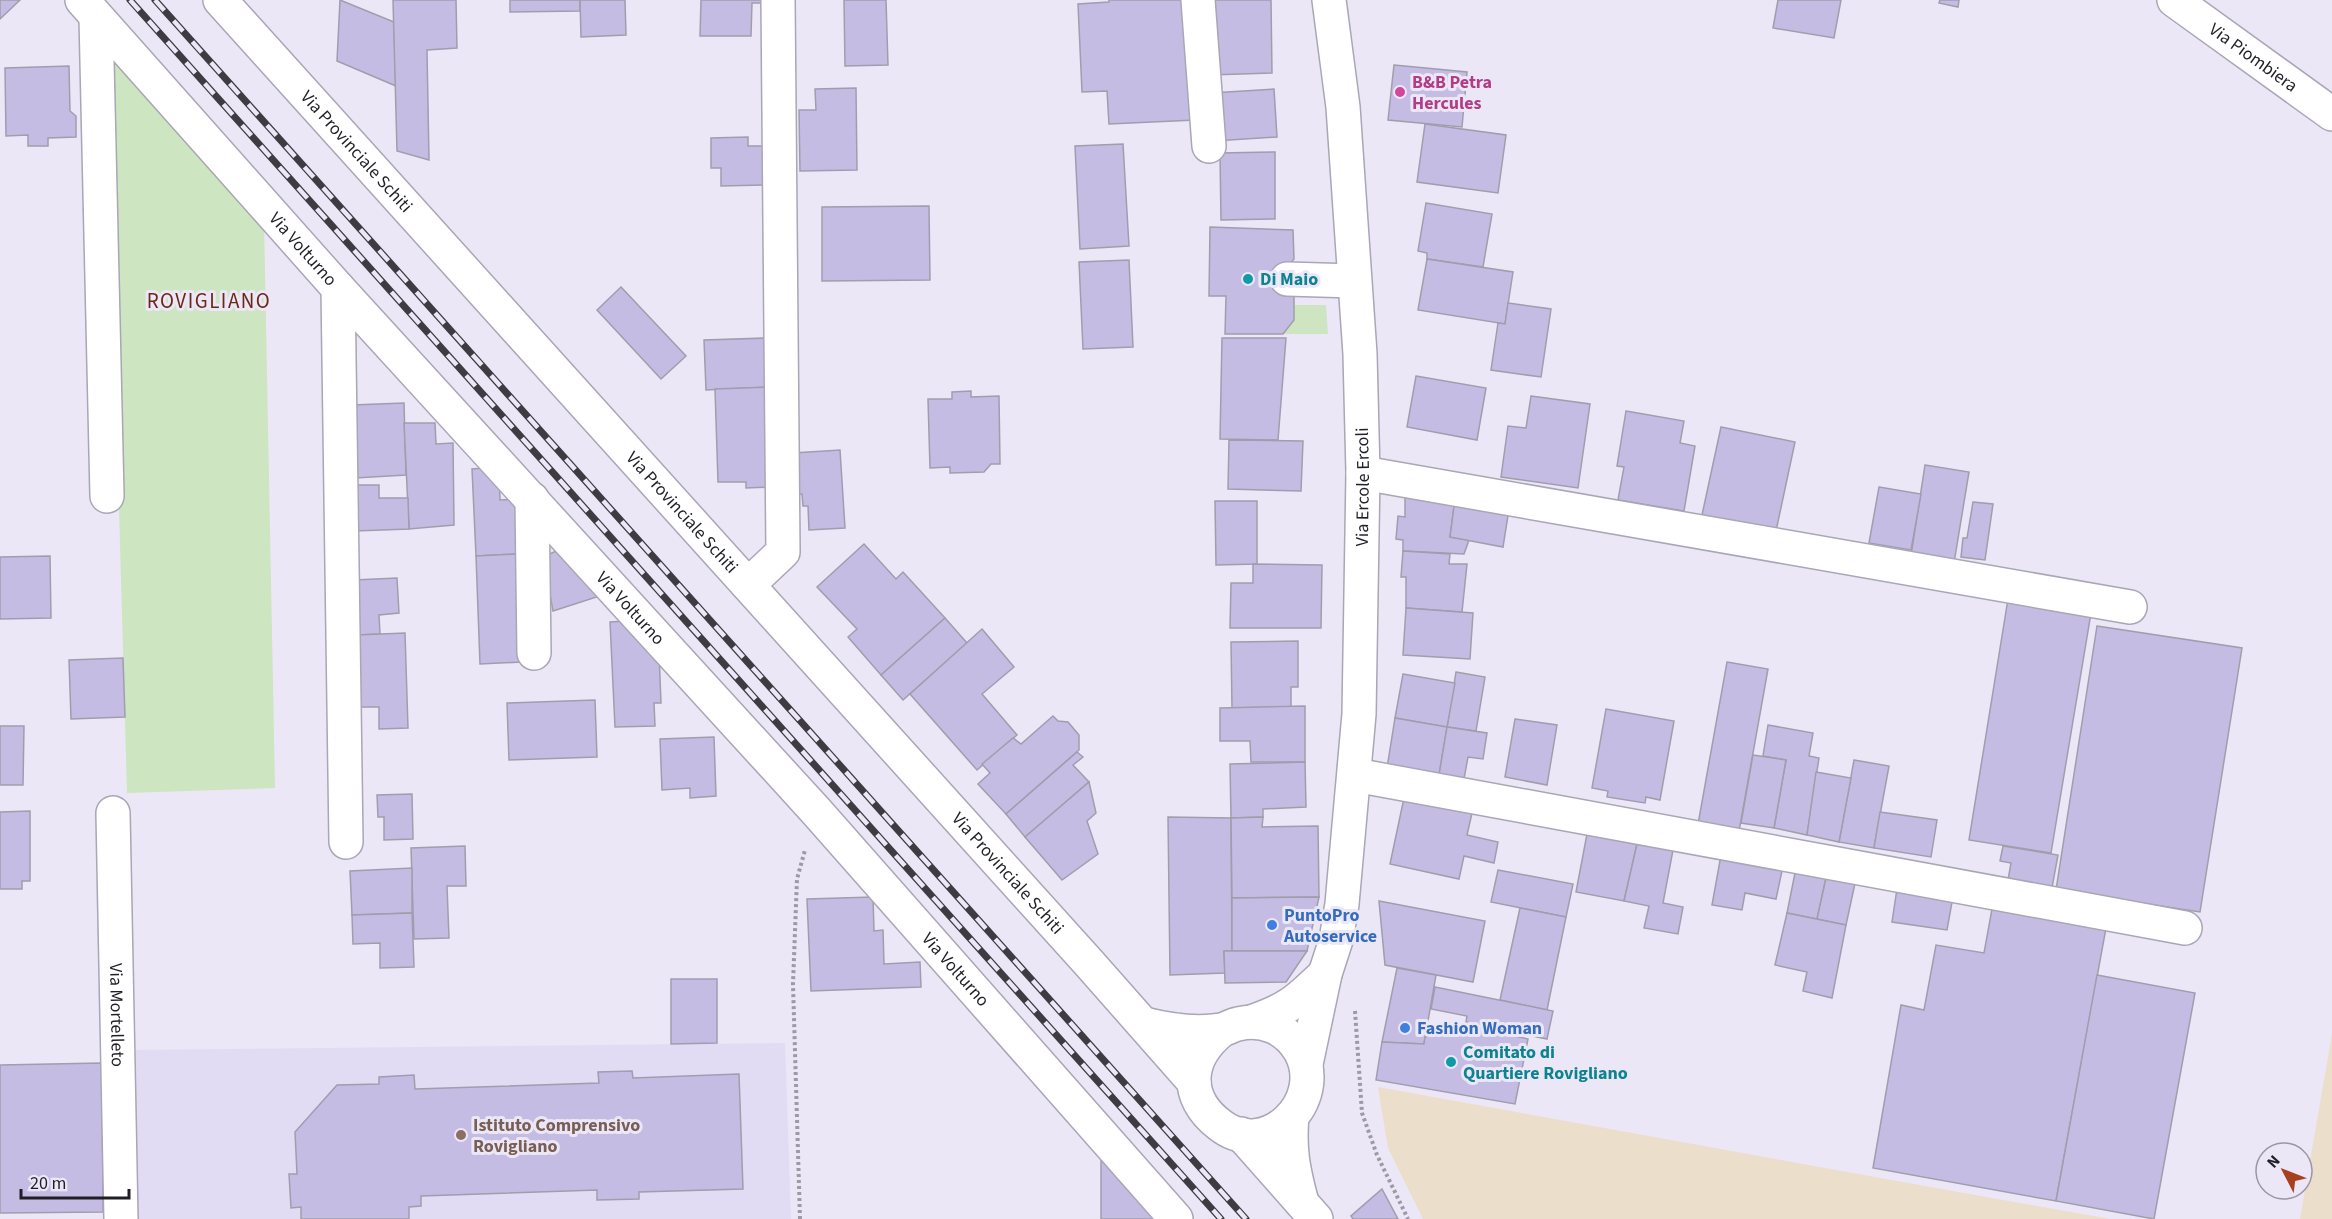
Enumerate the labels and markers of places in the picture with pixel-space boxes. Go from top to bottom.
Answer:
place label: B&B Petra Hercules [1412,70,1492,116]
marker: B&B Petra Hercules [1393,85,1407,99]
place label: Di Maio [1260,267,1318,292]
marker: Di Maio [1241,272,1255,286]
place label: PuntoPro Autoservice [1283,903,1377,949]
marker: PuntoPro Autoservice [1265,918,1279,932]
place label: Fashion Woman [1417,1016,1542,1041]
marker: Fashion Woman [1398,1021,1412,1035]
place label: Comitato di Quartiere Rovigliano [1463,1040,1628,1086]
marker: Comitato di Quartiere Rovigliano [1444,1055,1458,1069]
place label: Istituto Comprensivo Rovigliano [473,1113,640,1159]
marker: Istituto Comprensivo Rovigliano [454,1128,468,1142]

